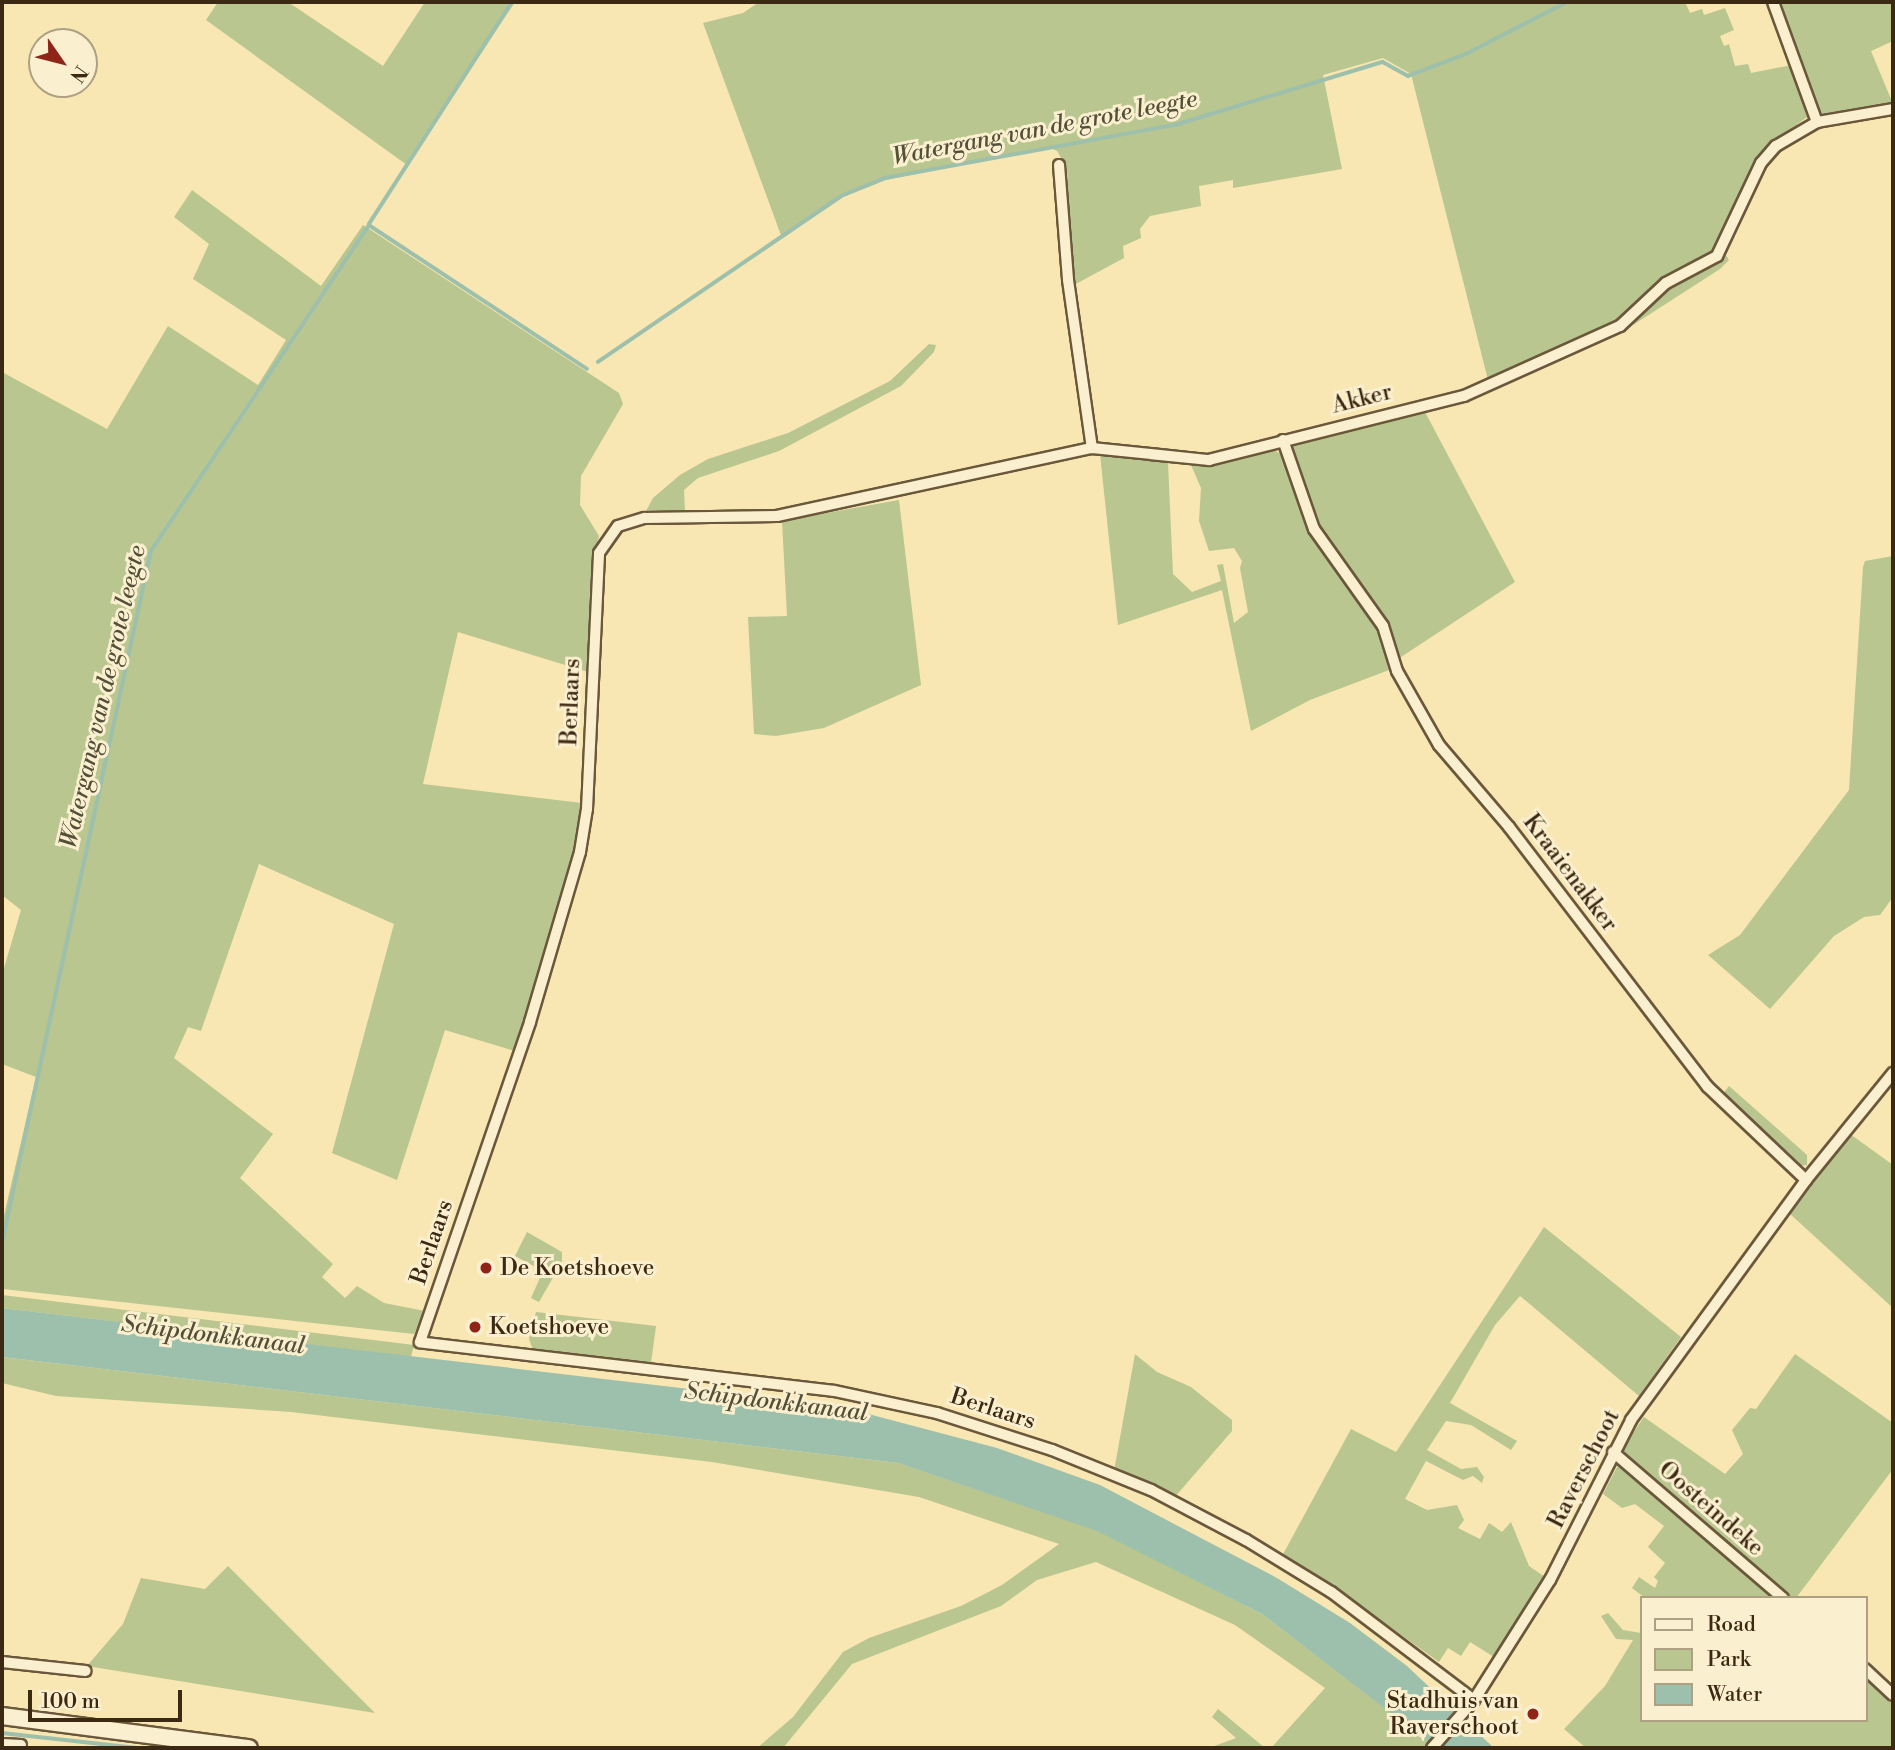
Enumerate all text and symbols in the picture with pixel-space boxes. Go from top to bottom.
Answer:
north arrow [28,28,98,98]
text: N [64,61,93,87]
water label: Watergang van de grote leegte [890,85,1200,173]
street label: Akker [1329,378,1395,420]
water label: Watergang van de grote leegte [55,543,153,851]
street label: Berlaars [556,658,586,746]
street label: Kraaienakker [1517,809,1623,937]
street label: Berlaars [405,1196,459,1288]
place label: De Koetshoeve [500,1254,654,1282]
marker: De Koetshoeve [478,1260,494,1276]
water label: Schipdonkkanaal [119,1310,307,1362]
place label: Koetshoeve [489,1313,609,1341]
marker: Koetshoeve [467,1319,483,1335]
water label: Schipdonkkanaal [682,1377,870,1429]
street label: Berlaars [947,1382,1039,1436]
street label: Raverschoot [1542,1405,1626,1533]
street label: Oosteindeke [1653,1456,1769,1562]
legend [1640,1596,1867,1722]
text: Road [1707,1612,1756,1638]
text: Park [1707,1647,1751,1673]
scale bar [32,1676,186,1720]
text: Water [1707,1682,1762,1708]
place label: Stadhuis van Raverschoot [1387,1687,1519,1741]
text: 100 m [41,1689,100,1715]
marker: Stadhuis van Raverschoot [1525,1706,1541,1722]

